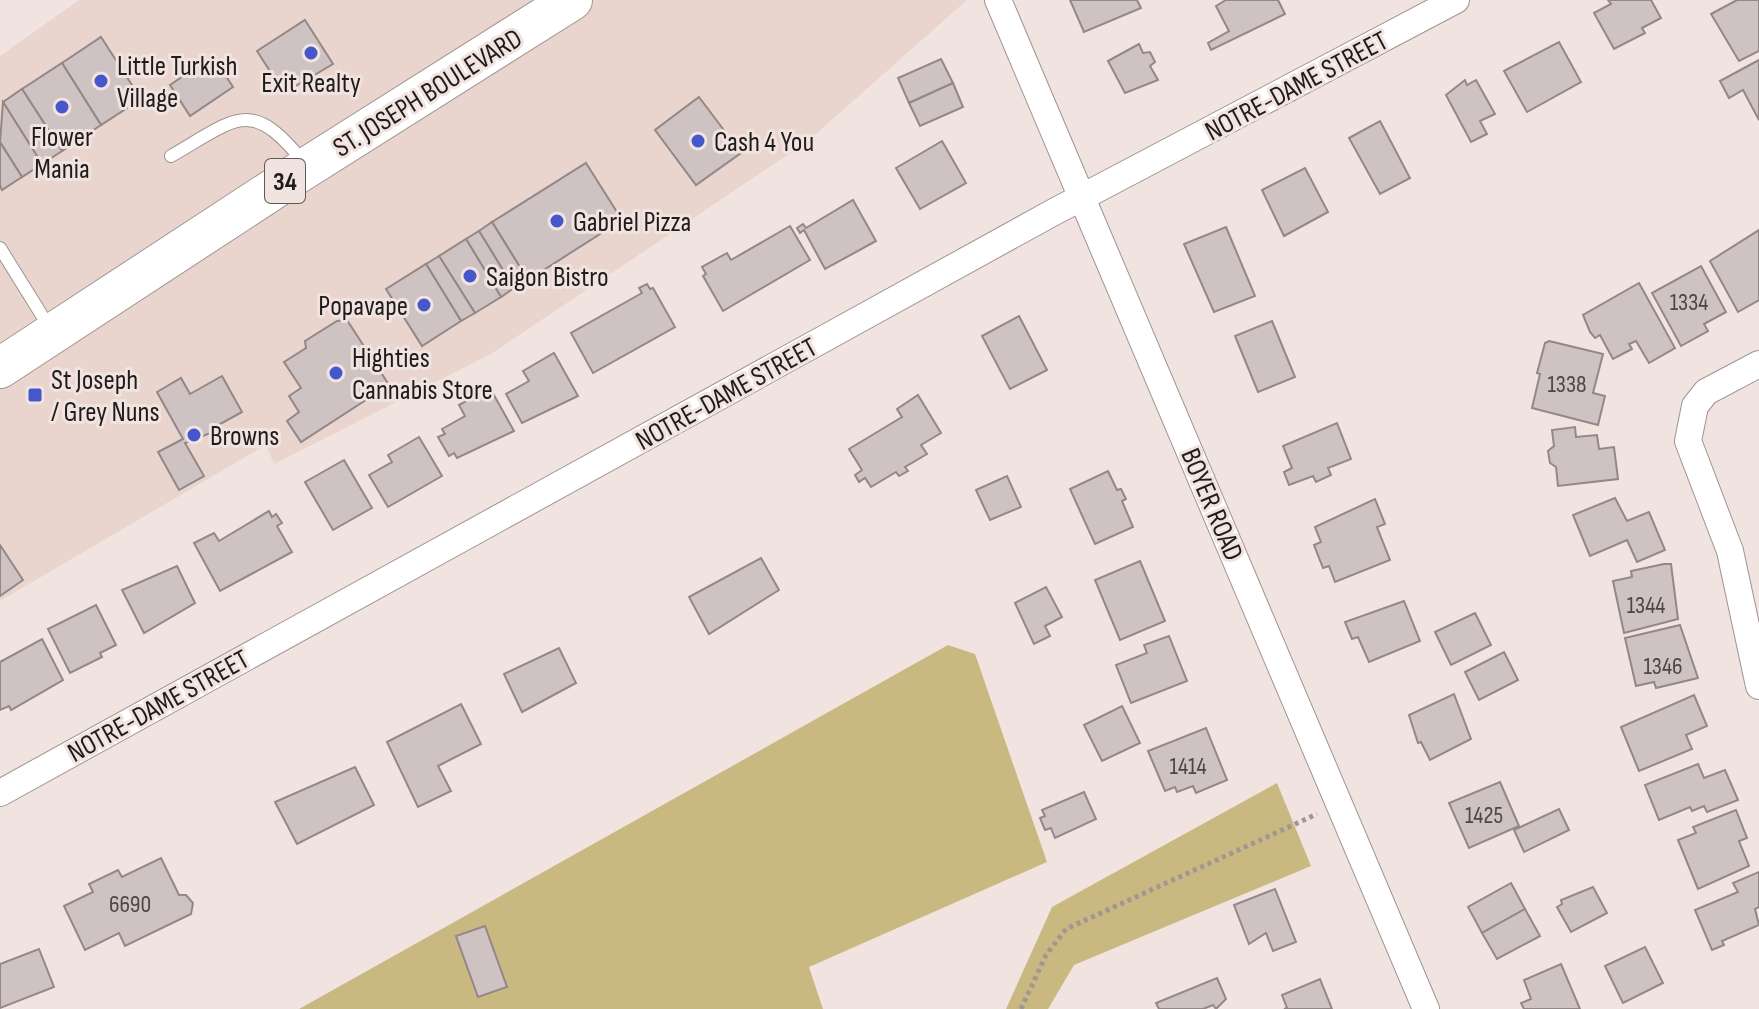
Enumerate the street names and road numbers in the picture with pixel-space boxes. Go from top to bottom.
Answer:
street label: ST. JOSEPH BOULEVARD [327,22,528,165]
street label: NOTRE-DAME STREET [1200,24,1394,148]
road number: 34 [265,159,305,203]
street label: NOTRE-DAME STREET [630,331,823,458]
street label: BOYER ROAD [1173,444,1250,566]
street label: NOTRE-DAME STREET [62,643,255,770]

